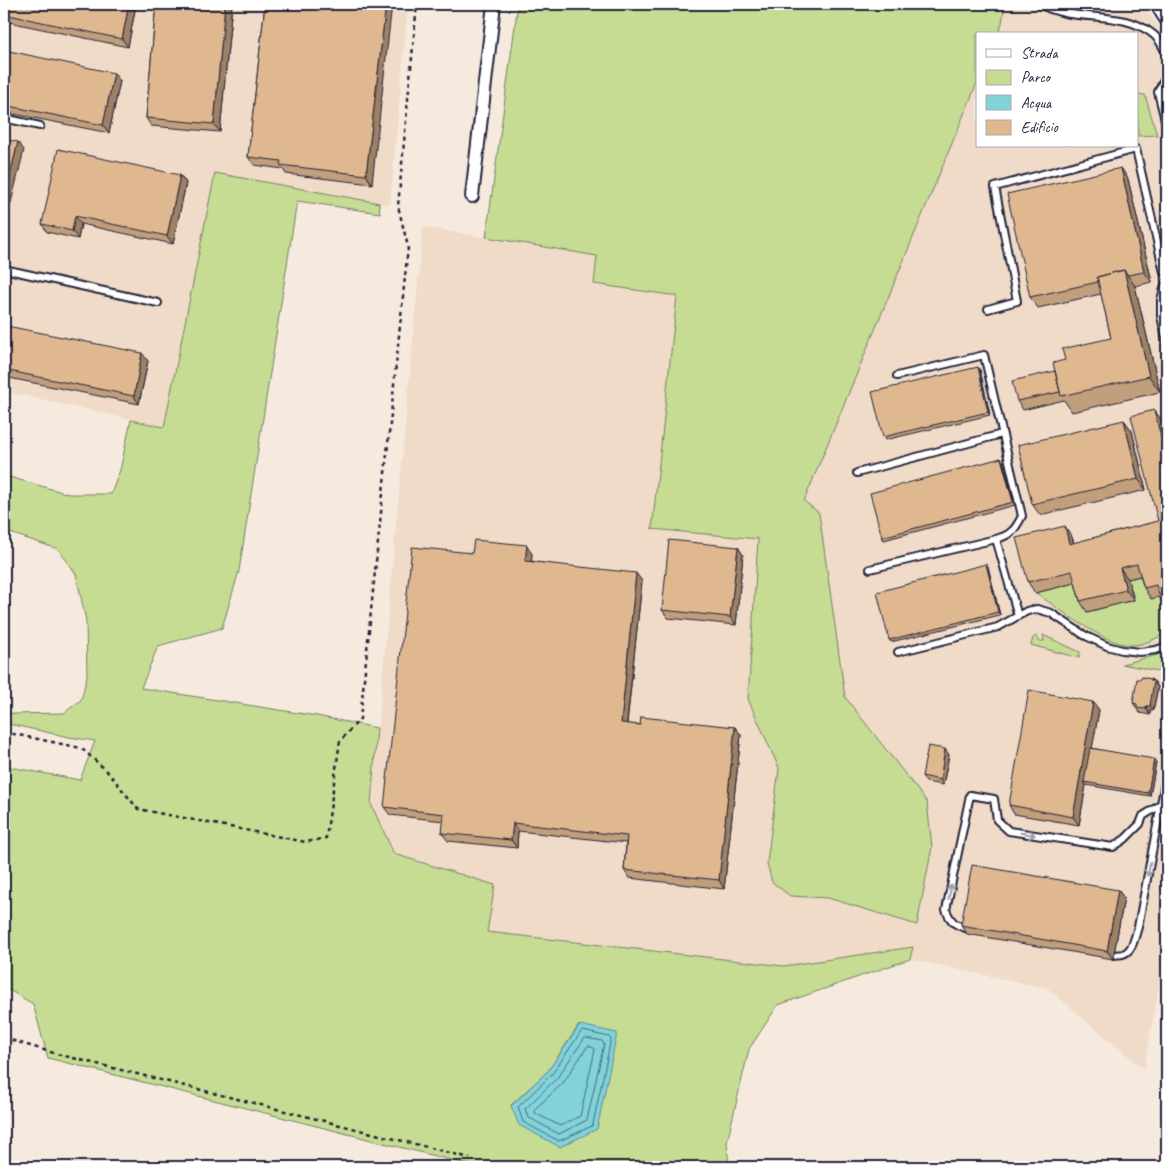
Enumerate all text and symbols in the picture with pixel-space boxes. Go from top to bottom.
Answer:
legend [976,32,1138,148]
text: Strada [1021,44,1058,63]
text: Parco [1021,68,1052,87]
text: Acqua [1021,94,1052,113]
text: Edificio [1021,118,1059,137]
one-way arrow [1019,829,1035,839]
one-way arrow [1144,861,1153,877]
one-way arrow [946,885,955,901]

